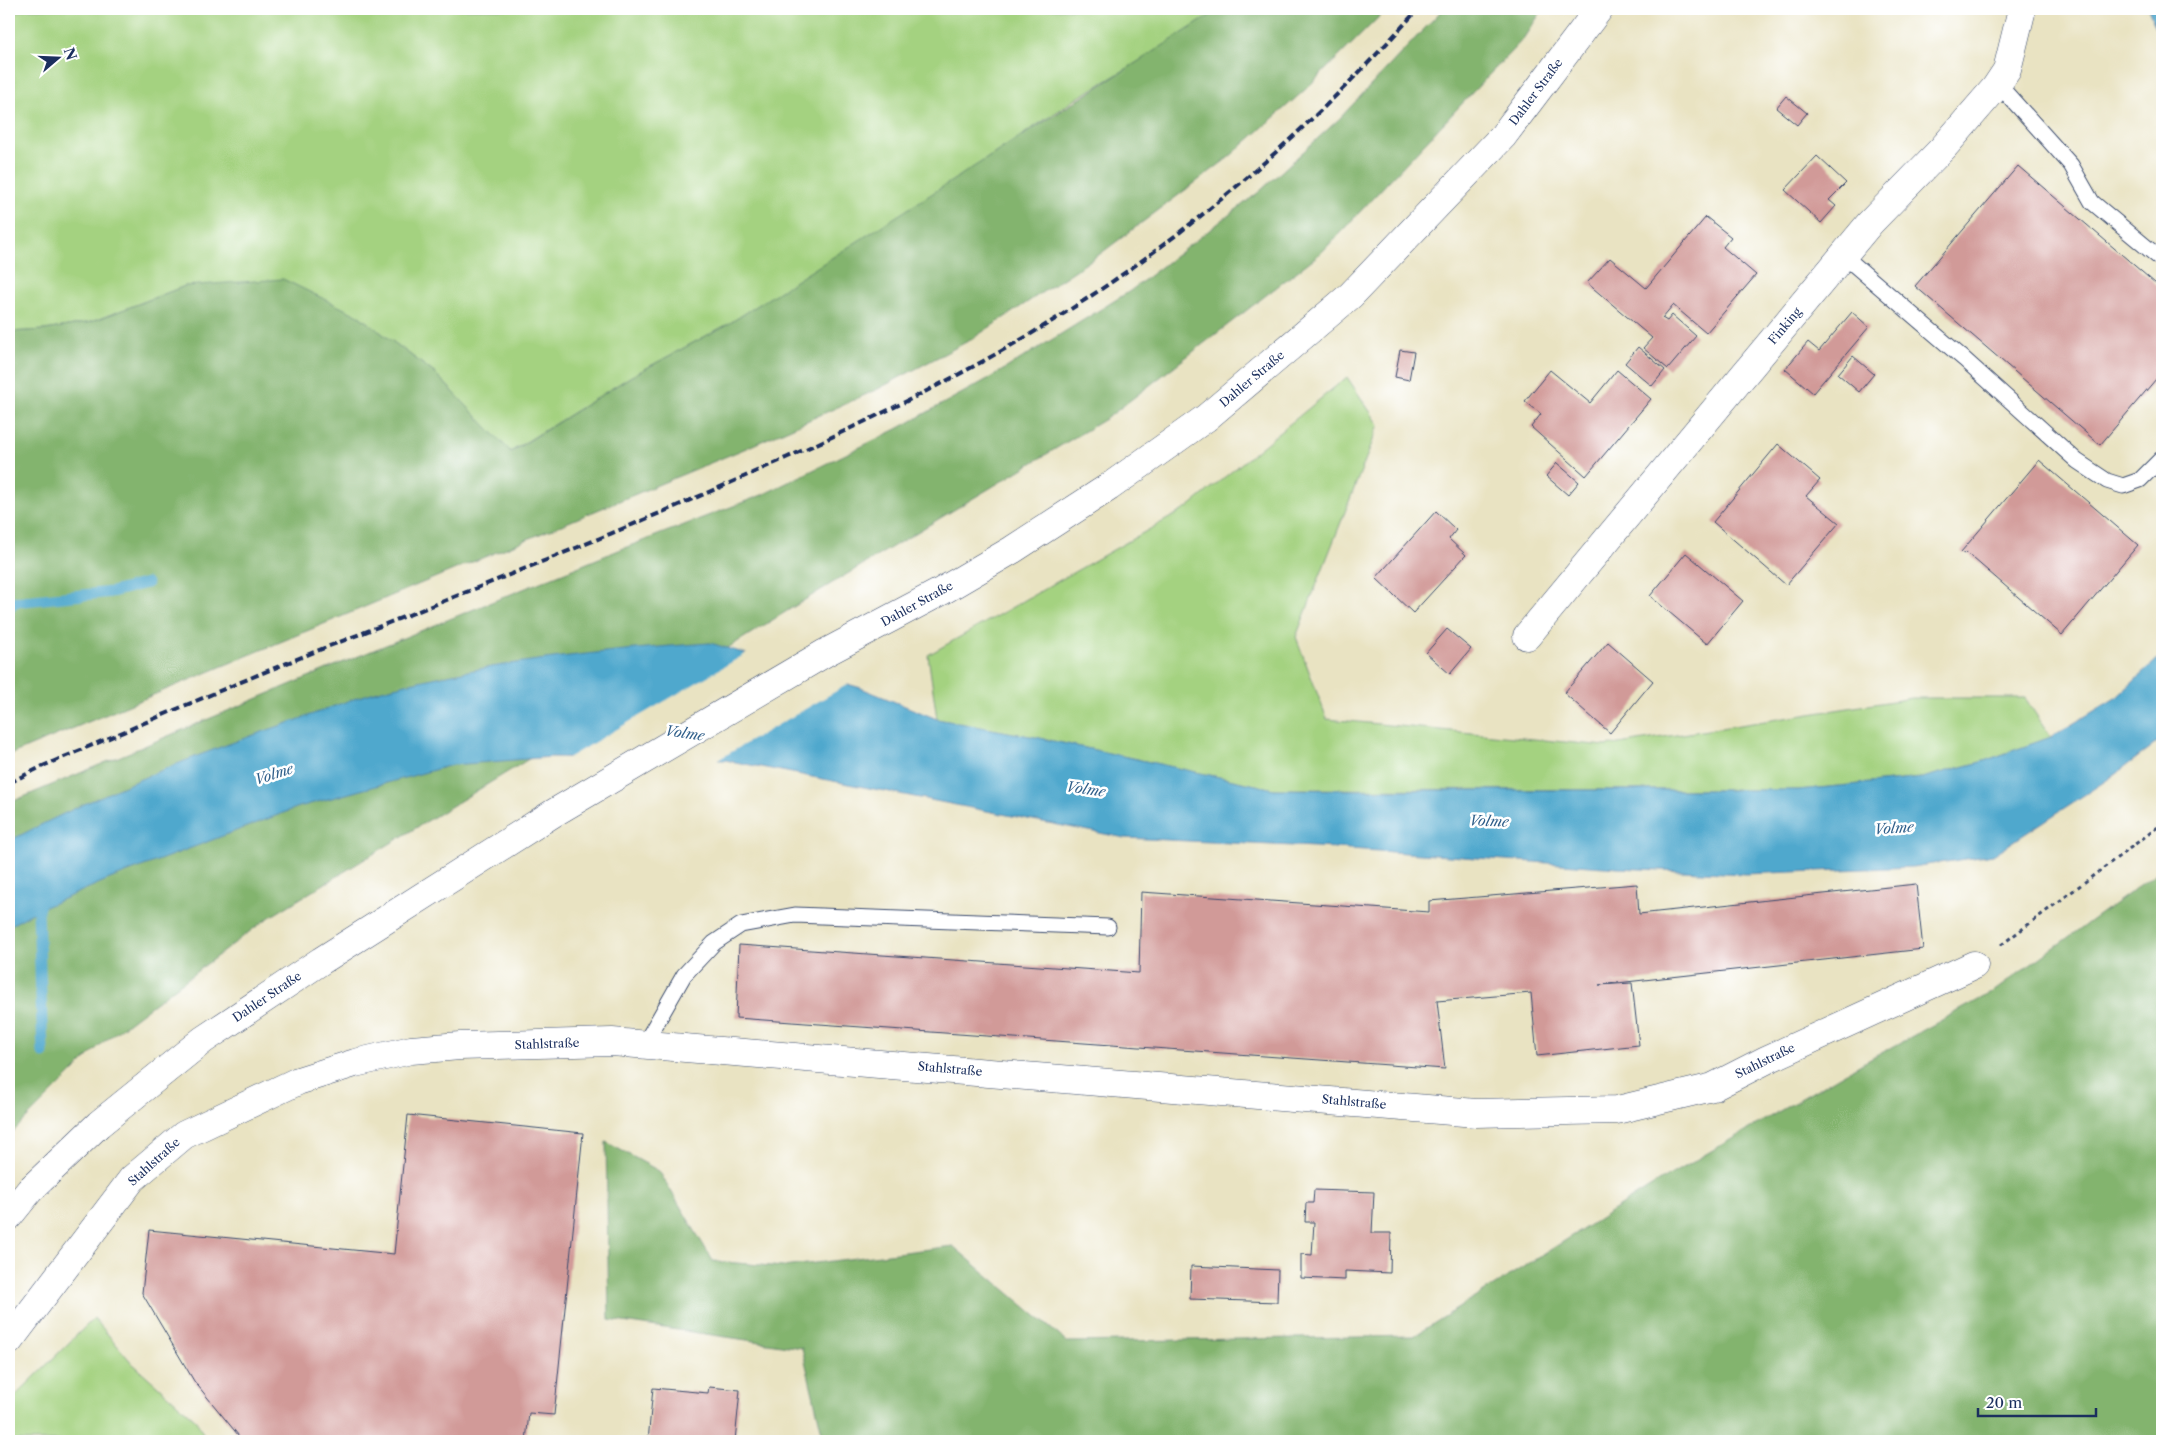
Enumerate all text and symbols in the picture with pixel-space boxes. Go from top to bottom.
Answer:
north arrow [32,32,82,82]
text: N [60,45,81,62]
street label: Dahler Straße [1506,55,1566,128]
street label: Finking [1765,304,1805,347]
street label: Dahler Straße [1216,347,1287,410]
street label: Dahler Straße [878,578,955,629]
water label: Volme [664,721,707,745]
water label: Volme [252,759,297,789]
water label: Volme [1065,777,1108,801]
water label: Volme [1469,811,1510,831]
water label: Volme [1874,818,1916,838]
street label: Dahler Straße [229,968,304,1025]
street label: Stahlstraße [514,1035,580,1052]
street label: Stahlstraße [1732,1040,1797,1081]
street label: Stahlstraße [917,1058,983,1079]
street label: Stahlstraße [1321,1091,1387,1112]
street label: Stahlstraße [125,1134,183,1189]
scale bar [1978,1385,2096,1417]
text: 20 m [1986,1393,2022,1412]

